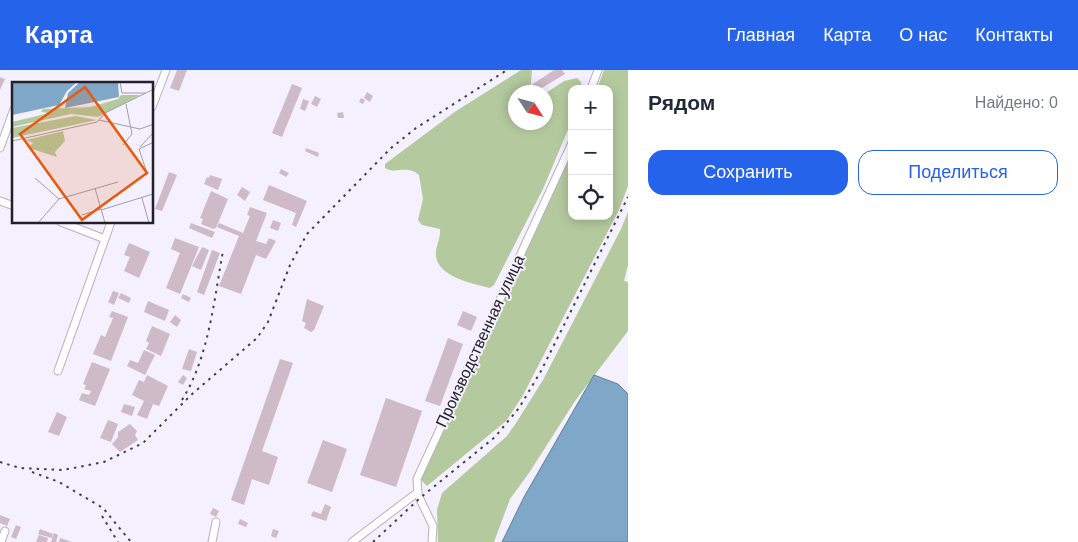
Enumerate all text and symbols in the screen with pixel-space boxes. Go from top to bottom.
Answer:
text: Карта [25,21,93,48]
text: Главная [727,25,795,45]
text: Карта [823,25,871,45]
text: О нас [899,25,947,45]
text: Контакты [975,25,1053,45]
inset map [12,82,154,224]
north arrow [508,85,553,130]
map controls [568,85,613,220]
button: + [568,85,613,130]
text: Рядом [648,91,715,114]
text: Найдено: 0 [975,94,1058,111]
button: − [568,130,613,175]
button: Сохранить [648,150,848,195]
button: Поделиться [858,150,1058,195]
button: locate [568,175,613,220]
street label: Производственная улица [433,252,527,430]

